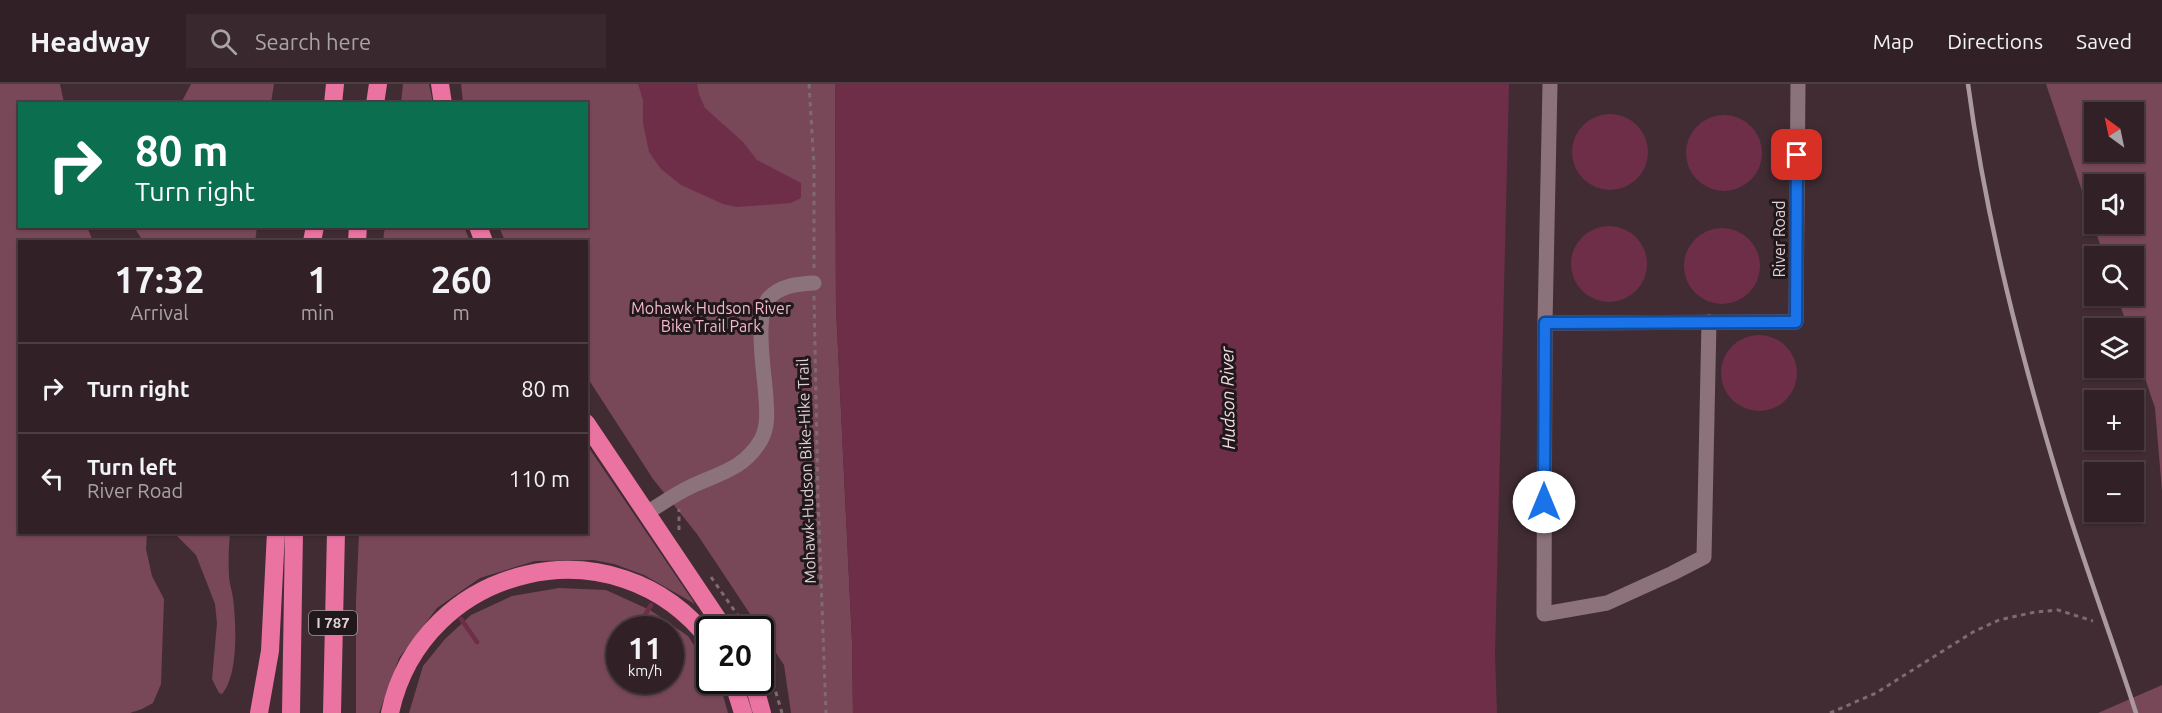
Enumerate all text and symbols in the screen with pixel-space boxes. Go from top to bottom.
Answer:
search box [186,14,606,68]
icon: search [207,25,240,58]
text: Headway [30,26,150,57]
text: Search here [255,29,371,54]
text: Map [1873,29,1914,53]
text: Directions [1947,29,2043,53]
text: Saved [2076,29,2132,53]
north arrow [2084,102,2144,162]
map controls [2084,102,2144,522]
icon: right [36,126,114,204]
text: 80 m [135,127,229,174]
pin [1771,129,1822,180]
icon: arrive [1780,138,1813,171]
button: sound [2084,174,2144,234]
text: Turn right [135,176,255,206]
street label: River Road [1770,200,1788,278]
button: search [2084,246,2144,306]
text: 17:32 [114,259,204,300]
text: 1 [307,259,328,300]
text: 260 [431,259,492,300]
park label: Mohawk Hudson River Bike Trail Park [631,299,791,335]
text: Arrival [130,301,189,324]
text: min [301,301,334,324]
text: m [453,301,470,324]
button: layers [2084,318,2144,378]
water label: Hudson River [1216,345,1238,450]
street label: Mohawk-Hudson Bike-Hike Trail [793,358,819,584]
icon: right [36,372,69,405]
text: Turn right [87,376,189,401]
text: 80 m [521,376,570,401]
button: + [2084,390,2144,450]
text: Turn left [87,454,177,479]
icon: left [36,462,69,495]
button: − [2084,462,2144,522]
text: 110 m [509,466,570,491]
position arrow [1512,470,1576,534]
text: River Road [87,479,183,502]
road number: I 787 [309,611,357,635]
speed limit sign: 20 [696,616,774,694]
text: 11 [628,631,662,665]
text: km/h [628,662,662,679]

